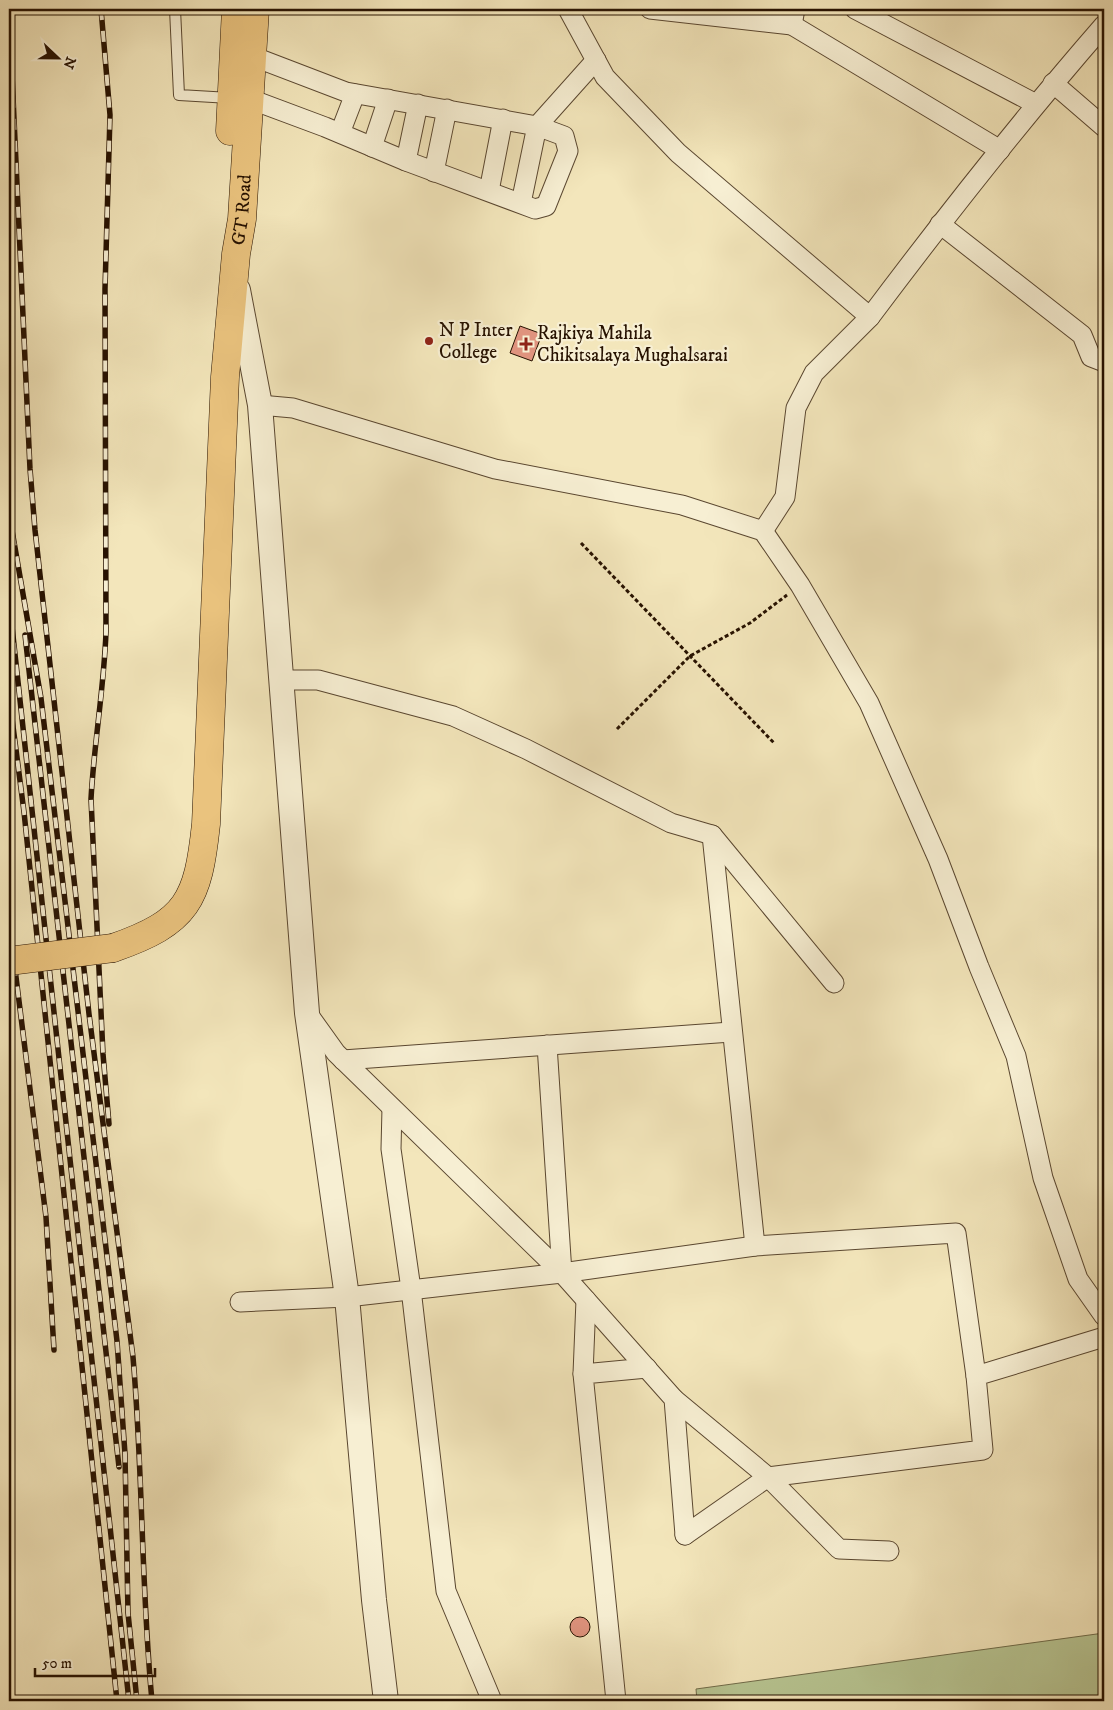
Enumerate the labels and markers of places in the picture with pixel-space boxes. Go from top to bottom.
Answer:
place label: N P Inter College [439,319,512,364]
place label: Rajkiya Mahila Chikitsalaya Mughalsarai [537,322,728,367]
marker: N P Inter College [423,335,435,347]
marker: Rajkiya Mahila Chikitsalaya Mughalsarai [519,337,533,351]

